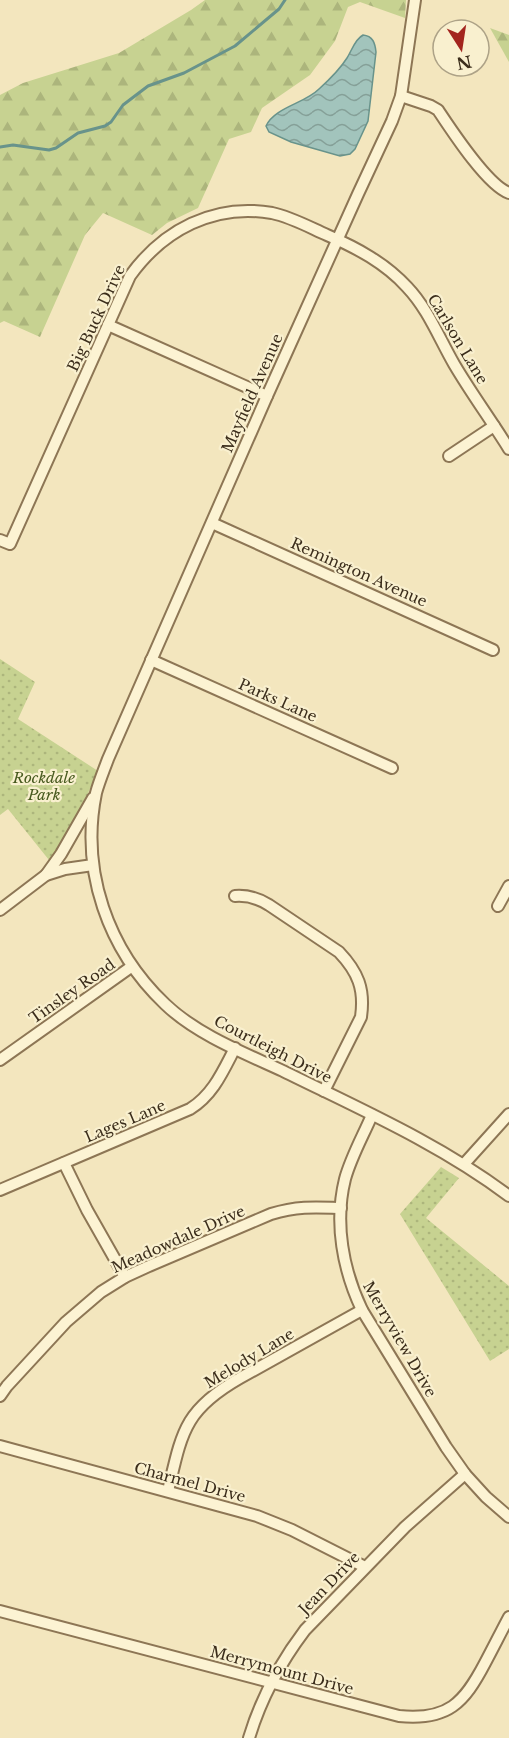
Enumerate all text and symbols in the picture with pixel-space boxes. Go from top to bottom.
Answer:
north arrow [431,18,491,78]
text: N [455,51,474,74]
street label: Big Buck Drive [63,262,129,374]
street label: Carlson Lane [424,290,492,388]
street label: Mayfield Avenue [217,331,287,455]
street label: Remington Avenue [288,533,430,611]
street label: Parks Lane [236,674,320,726]
park label: Rockdale Park [12,768,75,804]
street label: Tinsley Road [25,954,119,1028]
street label: Courtleigh Drive [211,1011,335,1087]
street label: Lages Lane [82,1095,168,1147]
street label: Meadowdale Drive [108,1201,248,1277]
street label: Merryview Drive [359,1278,441,1400]
street label: Melody Lane [201,1324,297,1392]
street label: Charmel Drive [132,1458,248,1506]
street label: Jean Drive [293,1548,364,1620]
street label: Merrymount Drive [208,1642,356,1698]

